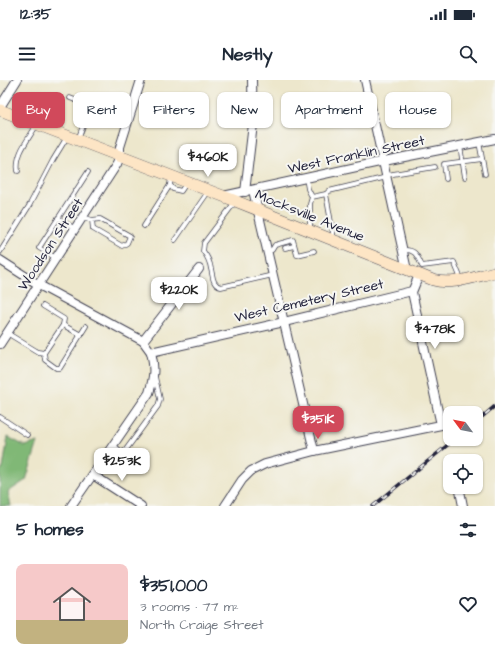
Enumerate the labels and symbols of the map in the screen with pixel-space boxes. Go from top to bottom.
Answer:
street label: West Franklin Street [286,131,427,179]
pin: $460K [180,144,236,178]
street label: Mocksville Avenue [252,185,368,247]
street label: Woodson Street [13,194,88,295]
street label: West Cemetery Street [233,274,386,328]
pin: $220K [151,277,207,311]
pin: $478K [407,316,463,350]
pin: $351K [290,406,346,440]
north arrow [443,406,483,446]
pin: $253K [94,448,150,482]

